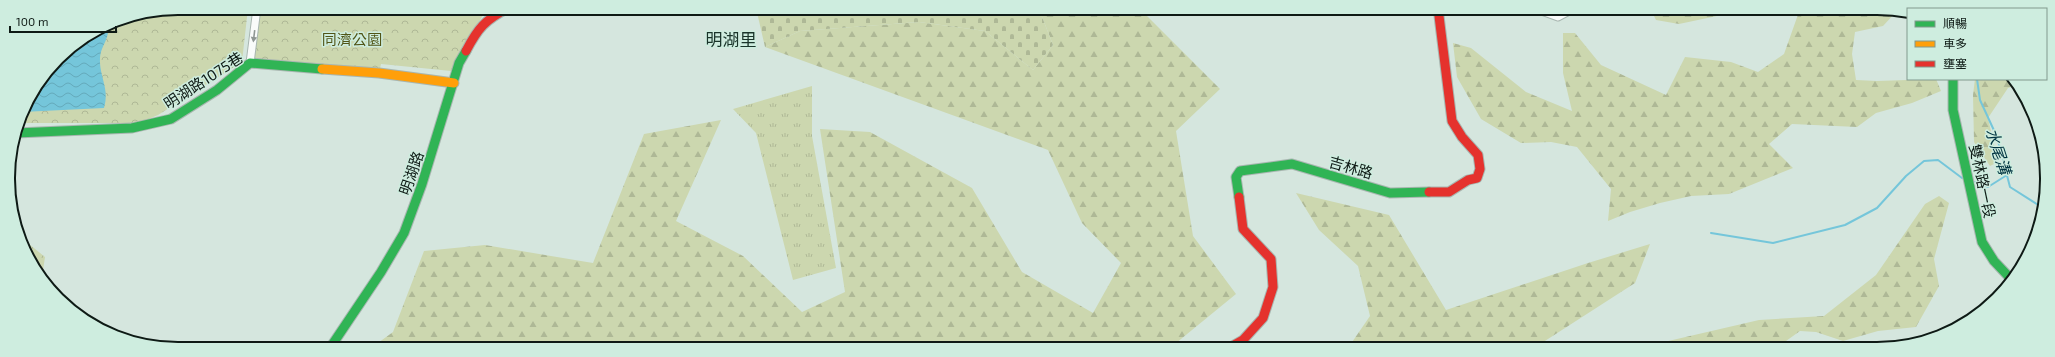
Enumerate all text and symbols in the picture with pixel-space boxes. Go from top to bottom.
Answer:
scale bar [10,8,116,34]
legend [1907,8,2047,80]
text: 100 m [16,14,48,28]
text: 順暢 [1943,16,1967,30]
one-way arrow [250,29,257,42]
district label: 明湖里 [706,29,757,49]
park label: 同濟公園 [322,30,382,48]
text: 車多 [1943,36,1967,50]
street label: 明湖路1075巷 [160,48,246,112]
text: 壅塞 [1943,56,1967,70]
water label: 水尾溝 [1983,125,2016,179]
street label: 雙林路一段 [1966,142,2000,220]
street label: 明湖路 [395,149,427,197]
street label: 吉林路 [1327,152,1375,182]

